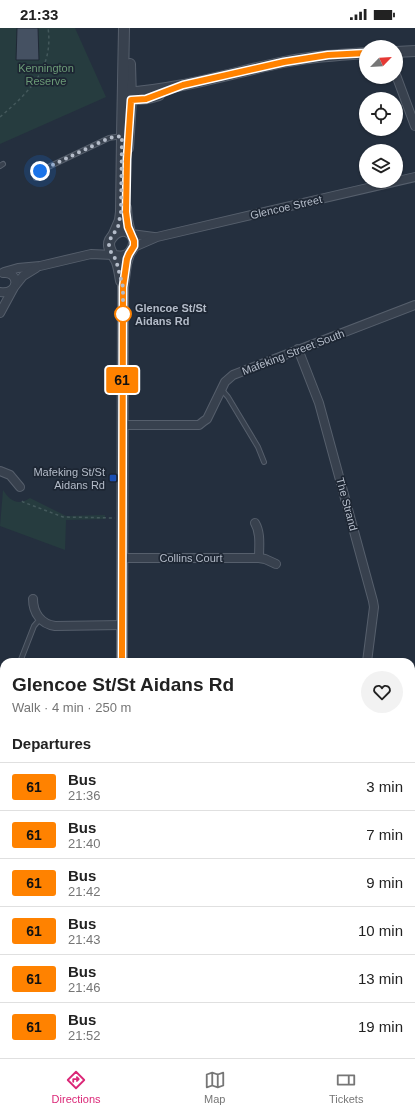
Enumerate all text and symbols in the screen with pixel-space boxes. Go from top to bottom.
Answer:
text: 21:33 [20,6,58,23]
north arrow [359,40,403,84]
map controls [359,40,403,188]
park label: Kennington Reserve [18,62,74,87]
button: locate [359,92,403,136]
button: layers [359,144,403,188]
your location [30,161,50,181]
street label: Glencoe Street [249,193,323,221]
place label: Glencoe St/St Aidans Rd [135,302,207,327]
marker: Glencoe St/St Aidans Rd [114,305,132,323]
street label: Mafeking Street South [240,327,346,377]
line badge: 61 [104,367,140,393]
text: 61 [114,372,130,388]
place label: Mafeking St/St Aidans Rd [33,466,105,491]
marker: Mafeking St/St Aidans Rd [108,473,118,483]
street label: The Strand [334,476,360,532]
street label: Collins Court [160,552,222,564]
button: heart [361,671,403,713]
text: Glencoe St/St Aidans Rd [12,674,234,695]
text: Walk · 4 min · 250 m [12,700,131,715]
text: Departures [12,735,91,752]
text: Bus [68,771,96,788]
text: 3 min [366,778,403,795]
text: 61 [26,779,42,795]
text: 21:36 [68,788,101,803]
text: Bus [68,819,96,836]
text: 7 min [366,826,403,843]
text: 61 [26,827,42,843]
text: 21:40 [68,836,101,851]
text: Bus [68,867,96,884]
text: 9 min [366,874,403,891]
text: 61 [26,875,42,891]
text: 21:42 [68,884,101,899]
text: Bus [68,915,96,932]
text: 10 min [358,922,403,939]
text: 61 [26,923,42,939]
text: 21:43 [68,932,101,947]
text: Bus [68,963,96,980]
text: 13 min [358,970,403,987]
text: 61 [26,971,42,987]
text: 21:46 [68,980,101,995]
text: Bus [68,1011,96,1028]
text: 19 min [358,1018,403,1035]
text: 61 [26,1019,42,1035]
text: 21:52 [68,1028,101,1043]
tab: Directions [52,1069,101,1105]
tab: Map [204,1069,226,1105]
tab: Tickets [329,1069,363,1105]

